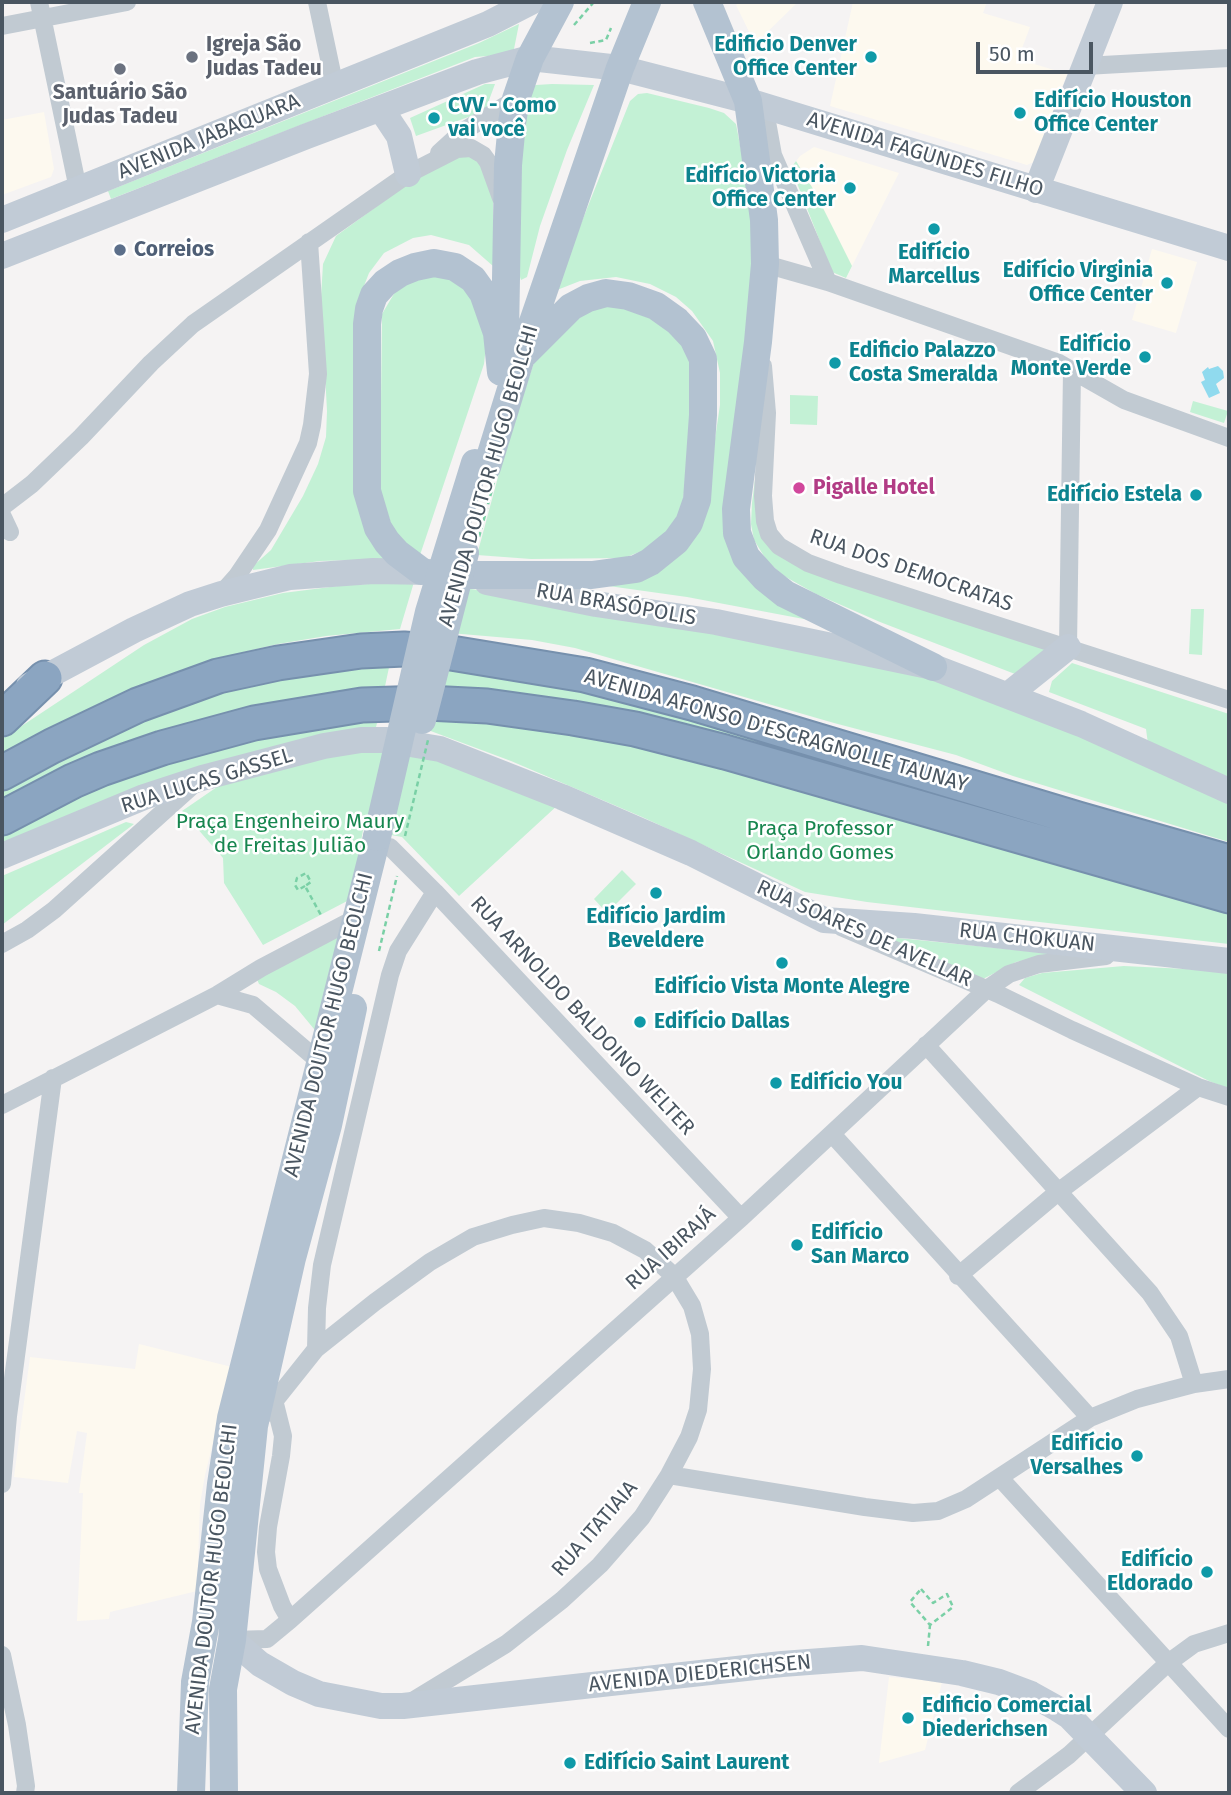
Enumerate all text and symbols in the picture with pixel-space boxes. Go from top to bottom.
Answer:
scale bar [979,28,1096,72]
place label: Igreja São Judas Tadeu [206,32,322,82]
place label: Edificio Denver Office Center [714,32,857,82]
text: 50 m [989,41,1035,67]
marker: Igreja São Judas Tadeu [184,49,200,65]
marker: Edificio Denver Office Center [863,49,879,65]
marker: Santuário São Judas Tadeu [112,61,128,77]
place label: Santuário São Judas Tadeu [53,80,187,130]
place label: Edifício Houston Office Center [1034,88,1192,138]
street label: AVENIDA JABAQUARA [114,89,304,185]
place label: CVV - Como vai você [448,93,556,143]
marker: Edifício Houston Office Center [1012,105,1028,121]
street label: AVENIDA FAGUNDES FILHO [804,107,1046,203]
marker: CVV - Como vai você [426,110,442,126]
place label: Edifício Victoria Office Center [685,163,836,213]
marker: Edifício Victoria Office Center [842,180,858,196]
marker: Edifício Marcellus [926,221,942,237]
place label: Correios [134,237,214,263]
place label: Edifício Marcellus [888,240,980,290]
marker: Correios [112,242,128,258]
place label: Edifício Virginia Office Center [1003,258,1153,308]
marker: Edifício Virginia Office Center [1159,275,1175,291]
street label: AVENIDA DOUTOR HUGO BEOLCHI [434,322,544,630]
place label: Edifício Monte Verde [1011,332,1131,382]
place label: Edificio Palazzo Costa Smeralda [849,338,998,388]
marker: Edifício Monte Verde [1137,349,1153,365]
marker: Edificio Palazzo Costa Smeralda [827,355,843,371]
place label: Pigalle Hotel [813,475,935,501]
marker: Pigalle Hotel [791,480,807,496]
place label: Edifício Estela [1047,482,1182,508]
marker: Edifício Estela [1188,487,1204,503]
street label: RUA DOS DEMOCRATAS [806,524,1016,618]
street label: RUA BRASÓPOLIS [534,579,698,631]
street label: AVENIDA AFONSO D'ESCRAGNOLLE TAUNAY [581,664,971,798]
street label: RUA LUCAS GASSEL [118,743,296,819]
park label: Praça Engenheiro Maury de Freitas Julião [176,809,404,859]
park label: Praça Professor Orlando Gomes [746,816,894,866]
street label: AVENIDA DOUTOR HUGO BEOLCHI [279,870,379,1180]
street label: RUA SOARES DE AVELLAR [752,875,976,993]
marker: Edifício Jardim Beveldere [648,885,664,901]
street label: RUA ARNOLDO BALDOINO WELTER [465,891,699,1141]
place label: Edifício Jardim Beveldere [586,904,726,954]
street label: RUA CHOKUAN [958,918,1096,958]
marker: Edifício Vista Monte Alegre [774,955,790,971]
place label: Edifício Vista Monte Alegre [654,974,910,1000]
place label: Edifício Dallas [654,1009,790,1035]
marker: Edifício Dallas [632,1014,648,1030]
place label: Edifício You [790,1070,902,1096]
marker: Edifício You [768,1075,784,1091]
street label: RUA IBIRAJÁ [621,1202,721,1296]
place label: Edifício San Marco [811,1220,909,1270]
marker: Edifício San Marco [789,1237,805,1253]
street label: AVENIDA DOUTOR HUGO BEOLCHI [180,1422,244,1736]
place label: Edifício Versalhes [1030,1431,1123,1481]
marker: Edifício Versalhes [1129,1448,1145,1464]
street label: RUA ITATIAIA [547,1476,643,1582]
place label: Edifício Eldorado [1107,1547,1193,1597]
marker: Edifício Eldorado [1199,1564,1215,1580]
street label: AVENIDA DIEDERICHSEN [587,1650,813,1698]
place label: Edificio Comercial Diederichsen [922,1693,1092,1743]
marker: Edificio Comercial Diederichsen [900,1710,916,1726]
place label: Edifício Saint Laurent [584,1750,789,1776]
marker: Edifício Saint Laurent [562,1755,578,1771]

